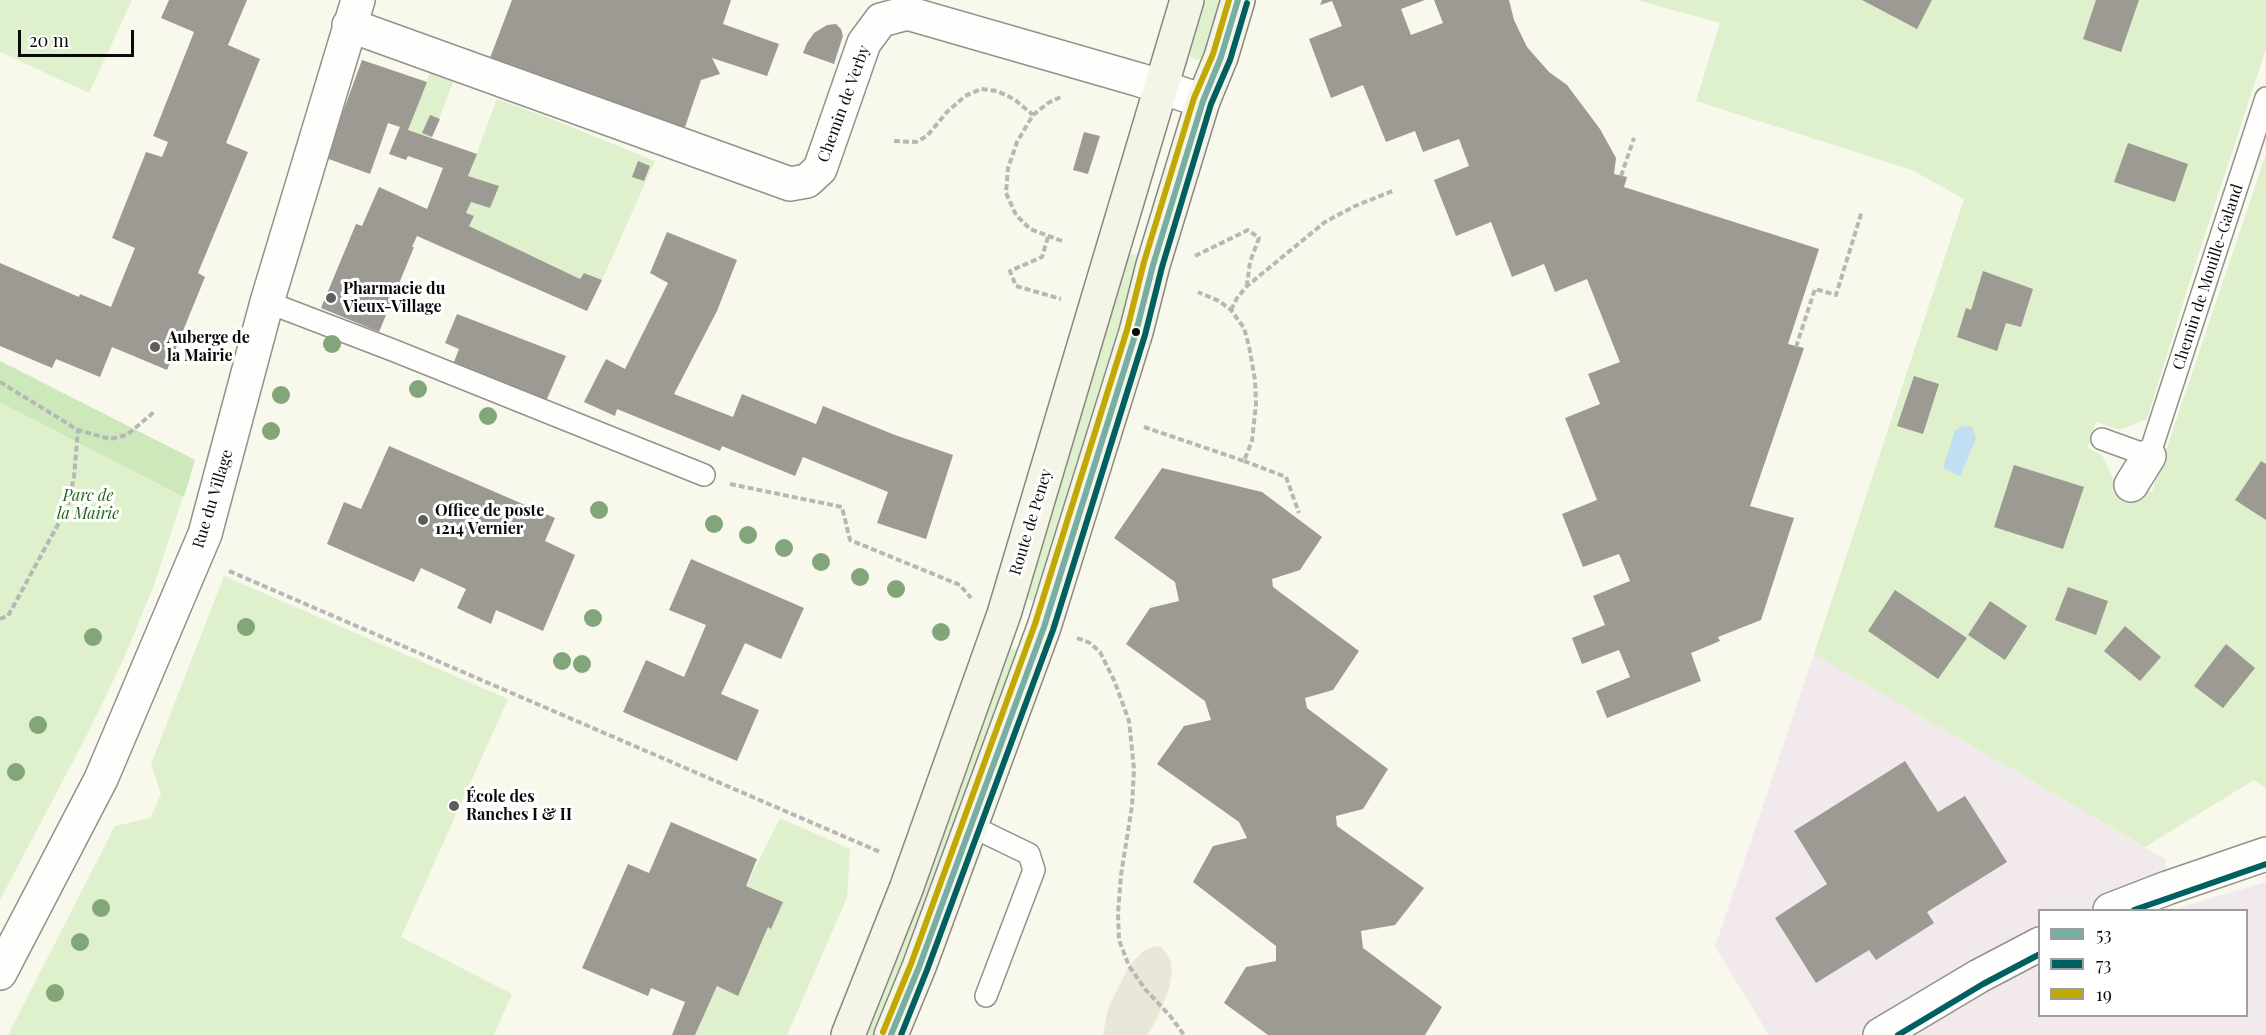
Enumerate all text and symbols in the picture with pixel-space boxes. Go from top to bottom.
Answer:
scale bar [21,18,136,56]
text: 20 m [29,28,69,52]
street label: Chemin de Verby [814,43,874,165]
street label: Chemin de Mouille-Galand [2169,182,2247,372]
place label: Pharmacie du Vieux-Village [343,279,445,317]
marker: Pharmacie du Vieux-Village [324,291,338,305]
unlabelled marker [1130,326,1142,338]
place label: Auberge de la Mairie [167,328,250,366]
marker: Auberge de la Mairie [148,340,162,354]
street label: Rue du Village [189,447,237,551]
street label: Route de Peney [1006,466,1056,578]
park label: Parc de la Mairie [57,486,119,524]
place label: Office de poste 1214 Vernier [435,501,544,539]
marker: Office de poste 1214 Vernier [416,513,430,527]
place label: École des Ranches I & II [466,787,572,825]
marker: École des Ranches I & II [447,799,461,813]
legend [2038,909,2248,1017]
text: 53 [2096,922,2112,946]
text: 73 [2096,952,2111,976]
text: 19 [2096,982,2112,1006]

